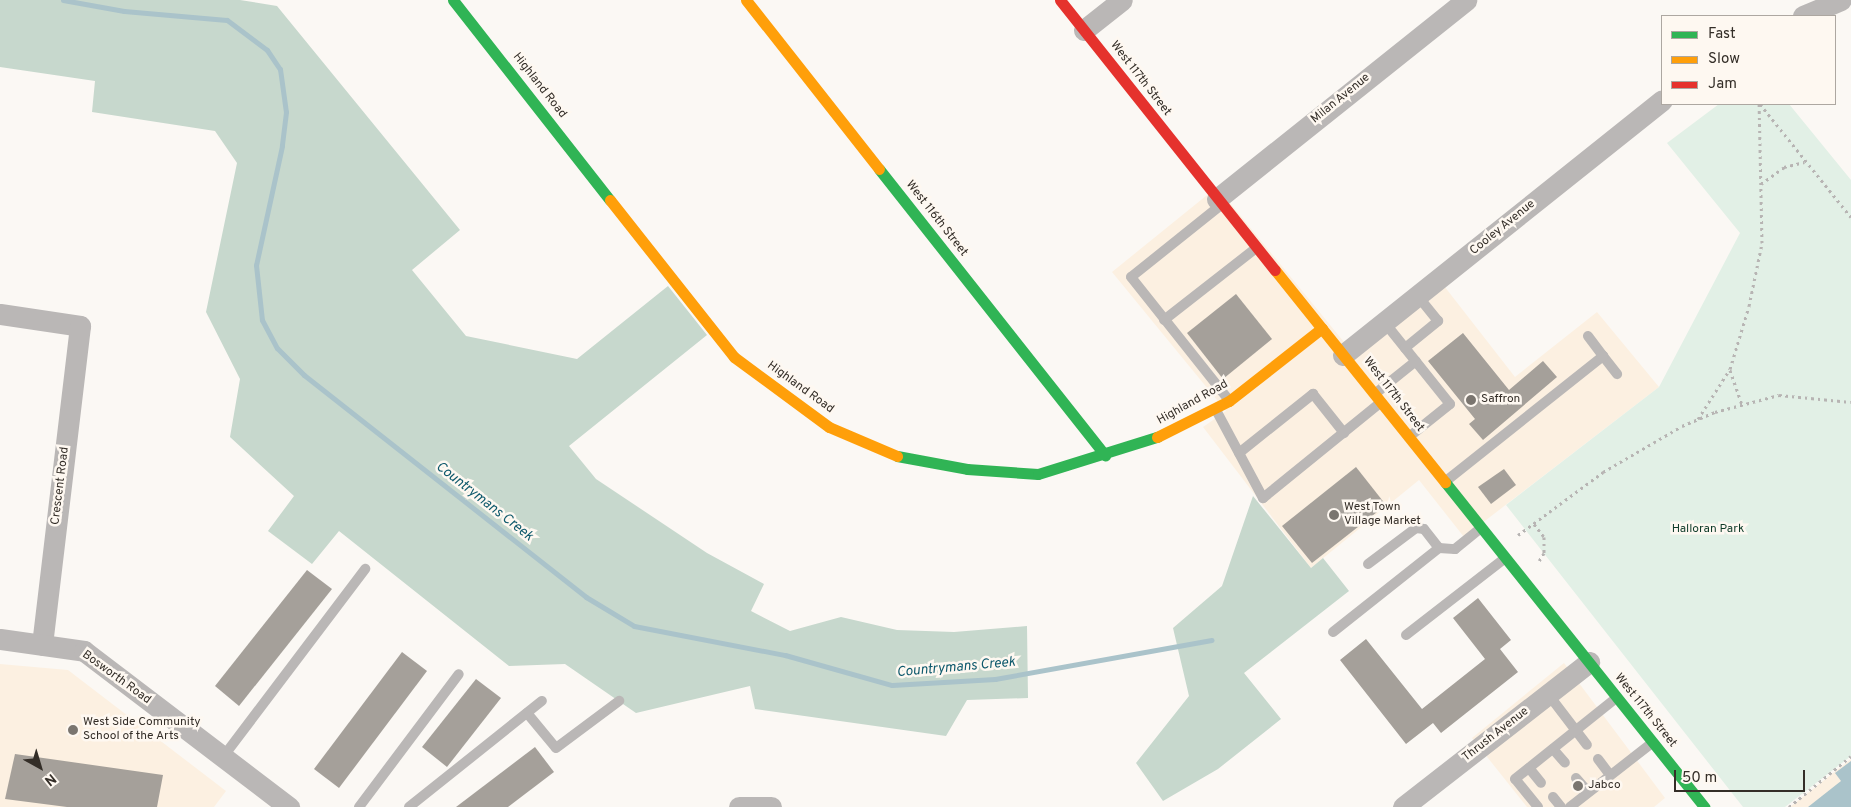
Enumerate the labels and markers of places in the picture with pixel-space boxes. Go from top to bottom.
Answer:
place label: Saffron [1481,393,1520,407]
marker: Saffron [1465,394,1477,406]
place label: West Town Village Market [1344,501,1421,529]
marker: West Town Village Market [1328,509,1340,521]
place label: West Side Community School of the Arts [83,716,201,744]
marker: West Side Community School of the Arts [67,724,79,736]
place label: Jabco [1588,779,1621,793]
marker: Jabco [1572,780,1584,792]

